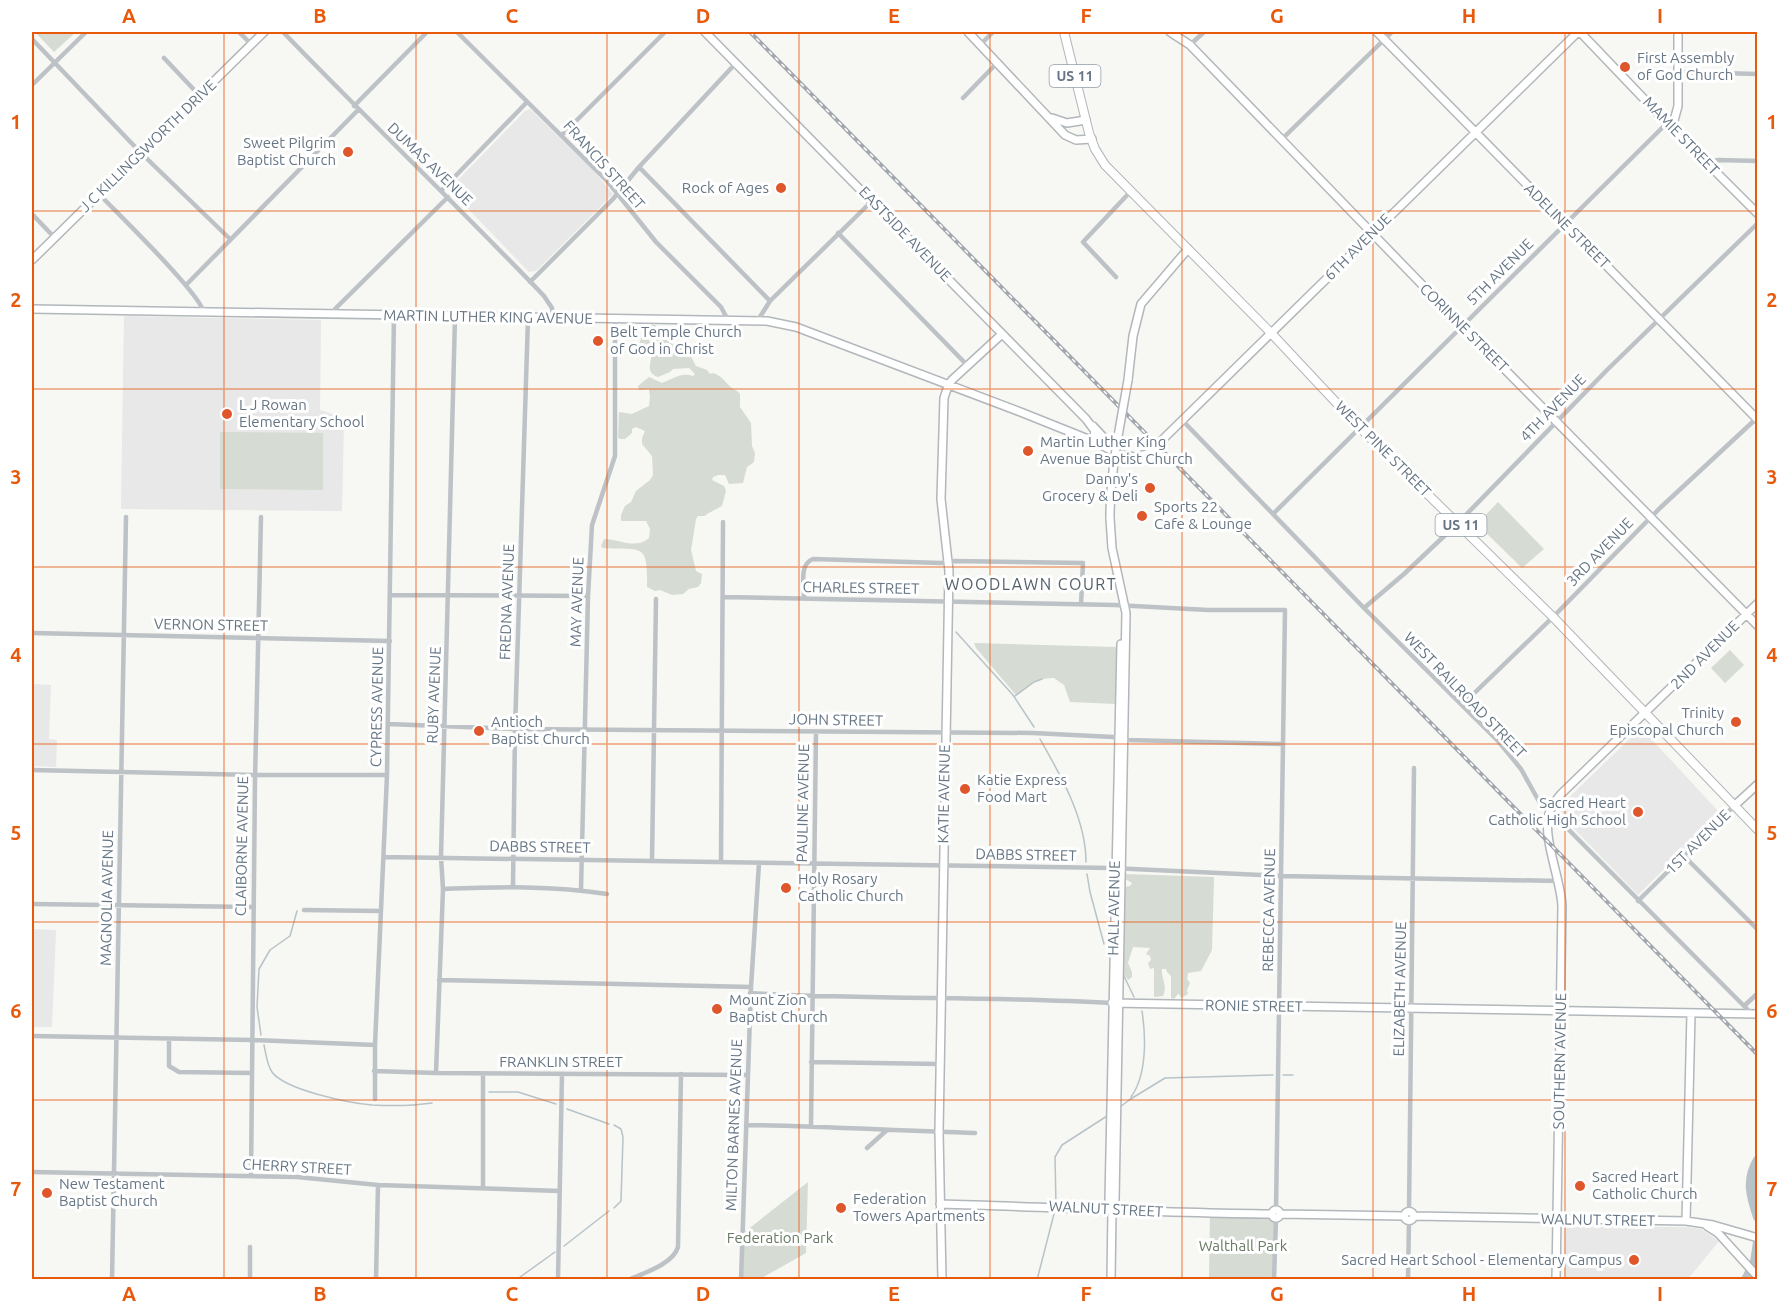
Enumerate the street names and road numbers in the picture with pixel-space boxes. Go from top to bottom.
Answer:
road number: US 11 [1050,65,1100,87]
street label: J C KILLINGSWORTH DRIVE [76,76,219,215]
street label: MAMIE STREET [1640,93,1723,179]
street label: FRANCIS STREET [560,117,649,213]
street label: DUMAS AVENUE [384,119,476,208]
street label: ADELINE STREET [1521,180,1614,272]
street label: EASTSIDE AVENUE [856,183,955,285]
street label: 6TH AVENUE [1321,210,1394,283]
street label: 5TH AVENUE [1463,235,1536,308]
street label: CORINNE STREET [1417,280,1512,376]
street label: MARTIN LUTHER KING AVENUE [383,306,593,327]
street label: 4TH AVENUE [1516,370,1589,445]
street label: WEST PINE STREET [1332,397,1435,500]
road number: US 11 [1436,514,1486,536]
street label: 3RD AVENUE [1563,514,1636,589]
street label: FREDNA AVENUE [496,544,517,660]
street label: MAY AVENUE [566,557,587,647]
street label: CHARLES STREET [802,578,920,597]
street label: VERNON STREET [154,615,269,634]
street label: 2ND AVENUE [1667,617,1742,692]
street label: WEST RAILROAD STREET [1401,628,1530,762]
street label: RUBY AVENUE [423,646,444,744]
street label: CYPRESS AVENUE [367,647,386,767]
street label: JOHN STREET [789,710,884,729]
street label: PAULINE AVENUE [793,744,812,862]
street label: KATIE AVENUE [934,744,953,844]
street label: CLAIBORNE AVENUE [232,776,251,916]
street label: 1ST AVENUE [1662,806,1733,877]
street label: MAGNOLIA AVENUE [97,830,116,966]
street label: DABBS STREET [489,837,591,856]
street label: DABBS STREET [975,845,1077,864]
street label: REBECCA AVENUE [1259,848,1278,972]
street label: HALL AVENUE [1104,860,1123,956]
street label: ELIZABETH AVENUE [1390,921,1409,1057]
street label: SOUTHERN AVENUE [1550,992,1569,1130]
street label: RONIE STREET [1205,996,1304,1015]
street label: MILTON BARNES AVENUE [722,1039,745,1211]
street label: FRANKLIN STREET [499,1053,623,1070]
street label: CHERRY STREET [242,1155,353,1178]
street label: WALNUT STREET [1048,1197,1164,1220]
street label: WALNUT STREET [1541,1210,1656,1229]

